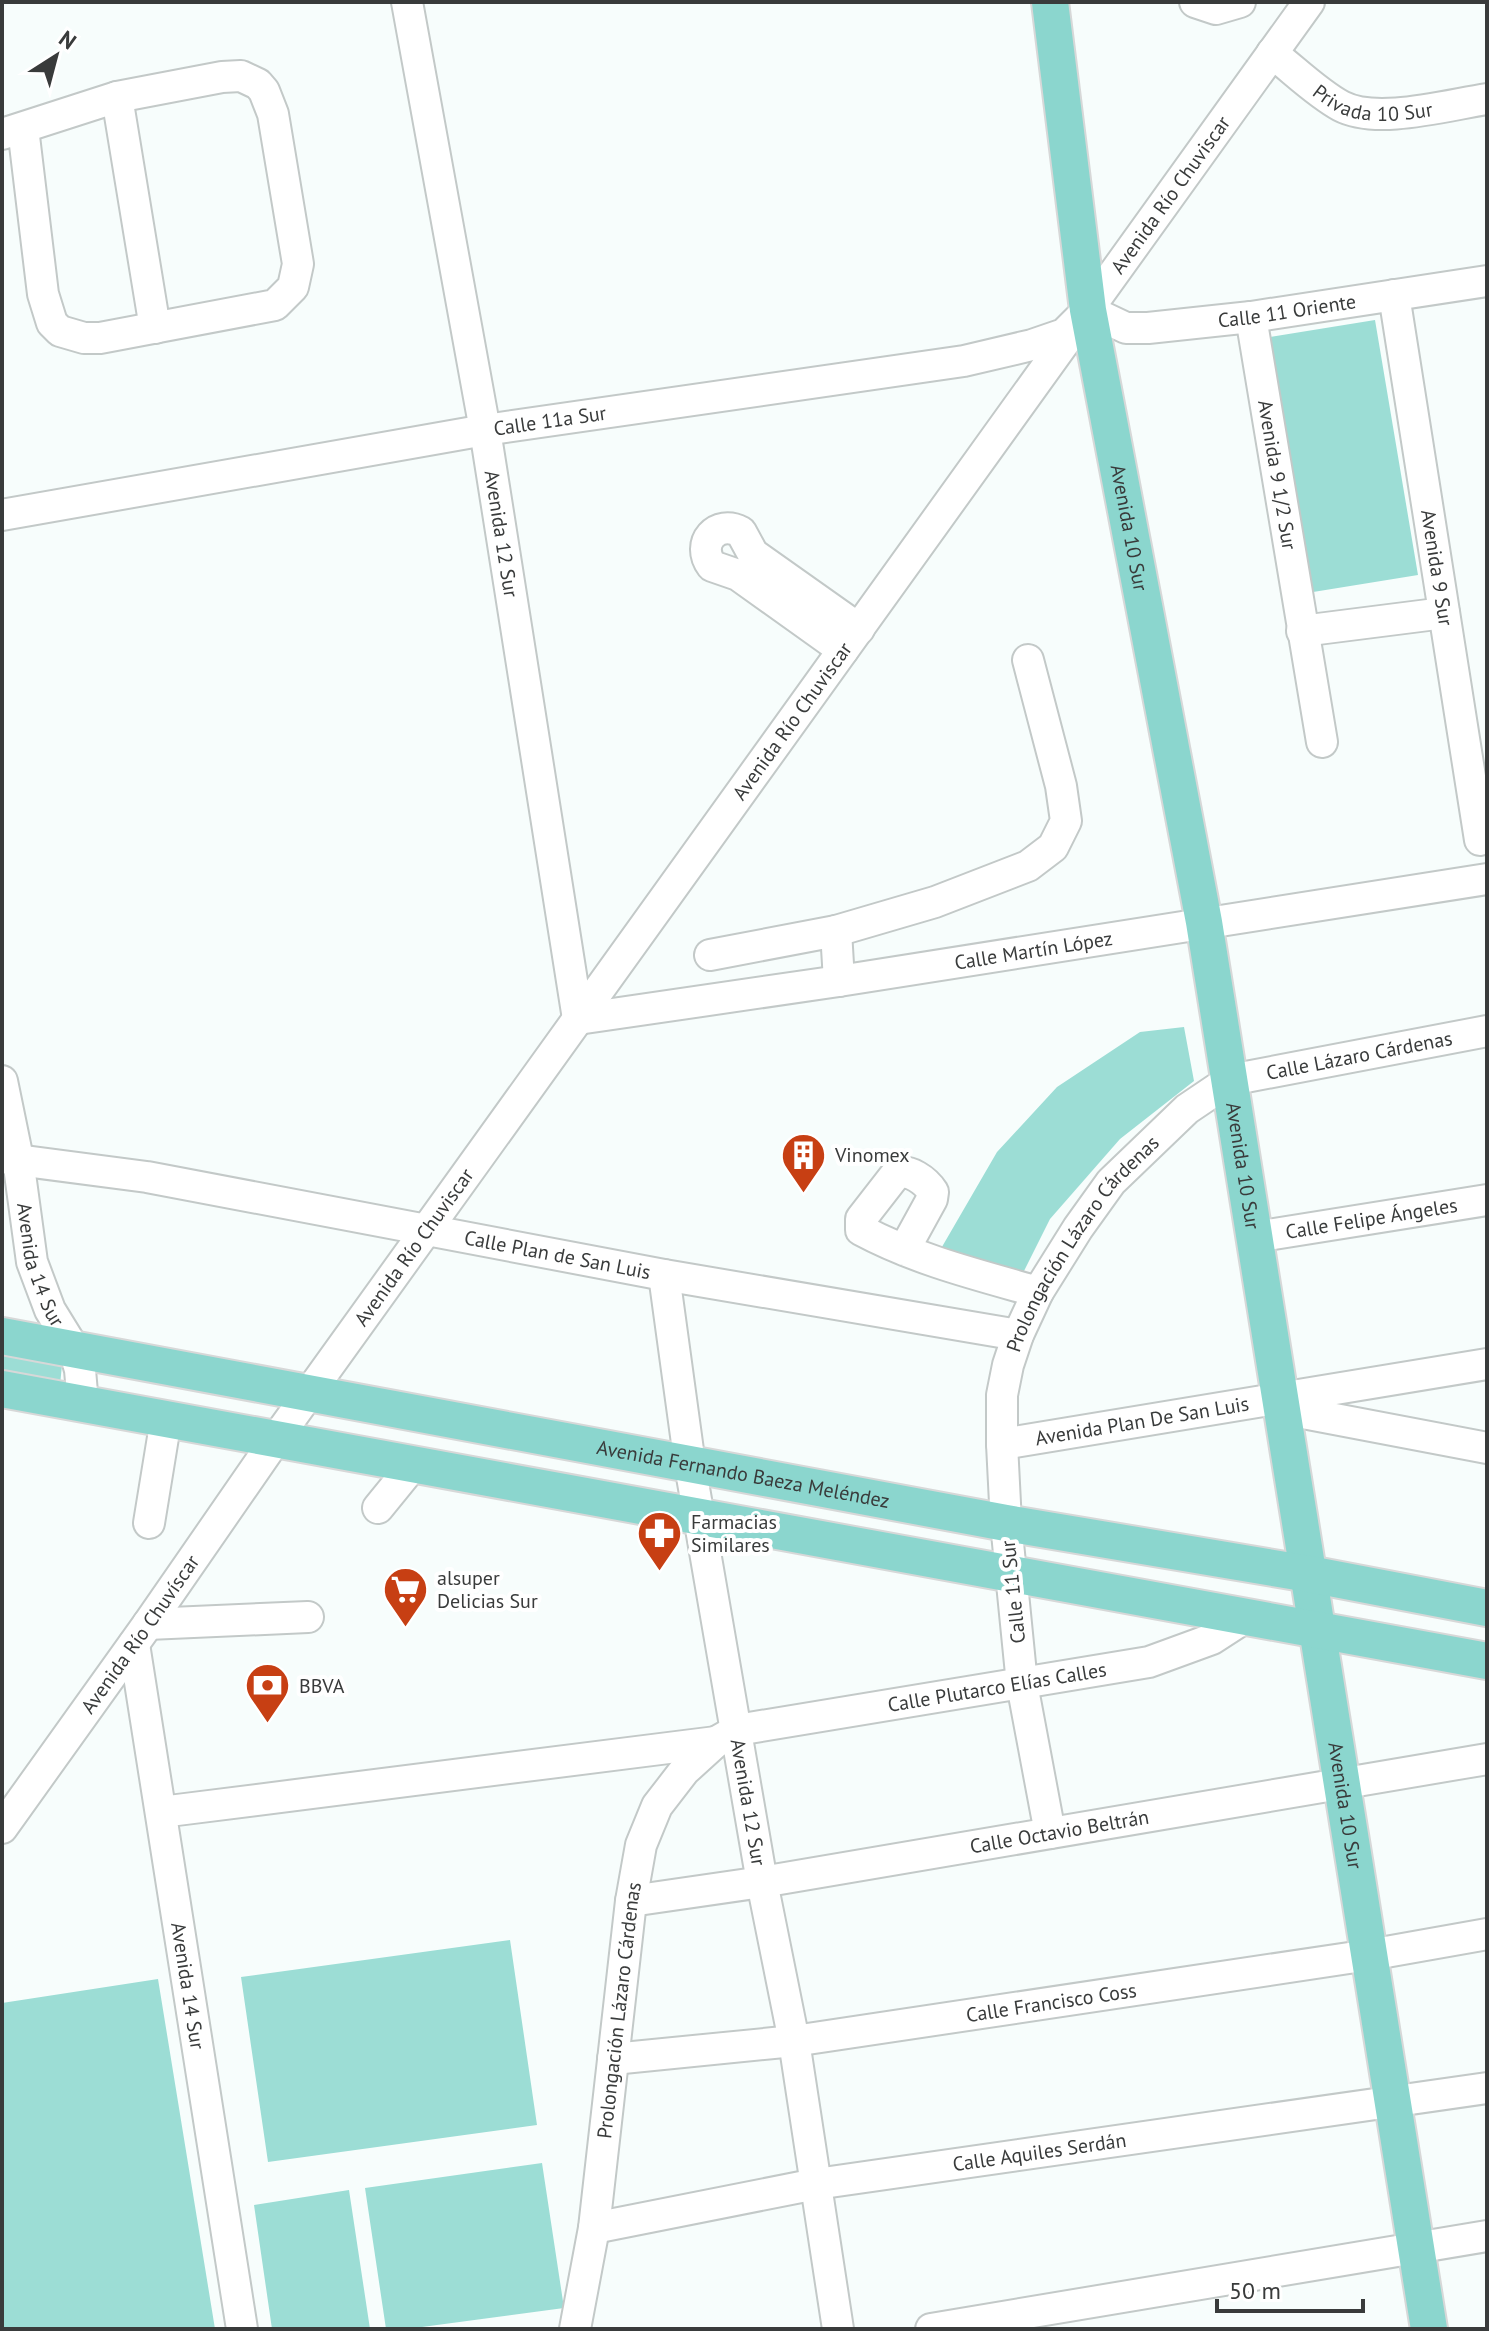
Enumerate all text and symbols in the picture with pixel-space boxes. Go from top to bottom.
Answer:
north arrow [16,16,96,96]
text: N [54,24,82,55]
street label: Privada 10 Sur [1308,78,1435,127]
street label: Avenida Río Chuviscar [1105,111,1236,279]
street label: Calle 11 Oriente [1217,288,1358,333]
street label: Avenida 9 1/2 Sur [1252,398,1303,552]
street label: Calle 11a Sur [492,400,608,442]
street label: Avenida 10 Sur [1105,462,1154,593]
street label: Avenida 12 Sur [479,468,524,599]
street label: Avenida 9 Sur [1415,508,1459,628]
street label: Avenida Río Chuviscar [727,637,858,805]
street label: Calle Martín López [953,925,1114,976]
street label: Calle Lázaro Cárdenas [1264,1025,1454,1086]
street label: Avenida 10 Sur [1220,1100,1266,1231]
street label: Prolongación Lázaro Cárdenas [1000,1130,1165,1355]
building icon: Vinomex [780,1131,828,1194]
place label: Vinomex [834,1142,910,1168]
street label: Avenida Río Chuviscar [348,1163,480,1331]
street label: Calle Felipe Ángeles [1284,1192,1459,1245]
street label: Avenida 14 Sur [11,1201,70,1332]
street label: Calle Plan de San Luis [462,1224,653,1285]
street label: Avenida Plan De San Luis [1033,1390,1251,1451]
street label: Avenida Fernando Baeza Meléndez [595,1434,892,1514]
place label: Farmacias Similares [691,1509,777,1558]
pharmacy icon: Farmacias Similares [636,1510,684,1573]
street label: Calle 11 Sur [995,1539,1031,1645]
street label: Avenida Río Chuvíscar [75,1550,205,1719]
supermarket icon: alsuper Delicias Sur [382,1565,430,1628]
place label: alsuper Delicias Sur [437,1565,538,1614]
street label: Calle Plutarco Elías Calles [886,1656,1108,1718]
bank icon: BBVA [244,1662,292,1725]
place label: BBVA [299,1673,345,1699]
street label: Avenida 12 Sur [725,1737,772,1868]
street label: Avenida 10 Sur [1322,1740,1368,1871]
street label: Calle Octavio Beltrán [968,1804,1151,1859]
street label: Prolongación Lázaro Cárdenas [591,1880,647,2140]
street label: Avenida 14 Sur [165,1920,211,2051]
street label: Calle Francisco Coss [964,1977,1138,2028]
street label: Calle Aquiles Serdán [951,2127,1128,2177]
scale bar [1217,2263,1363,2313]
text: 50 m [1229,2275,1281,2306]

